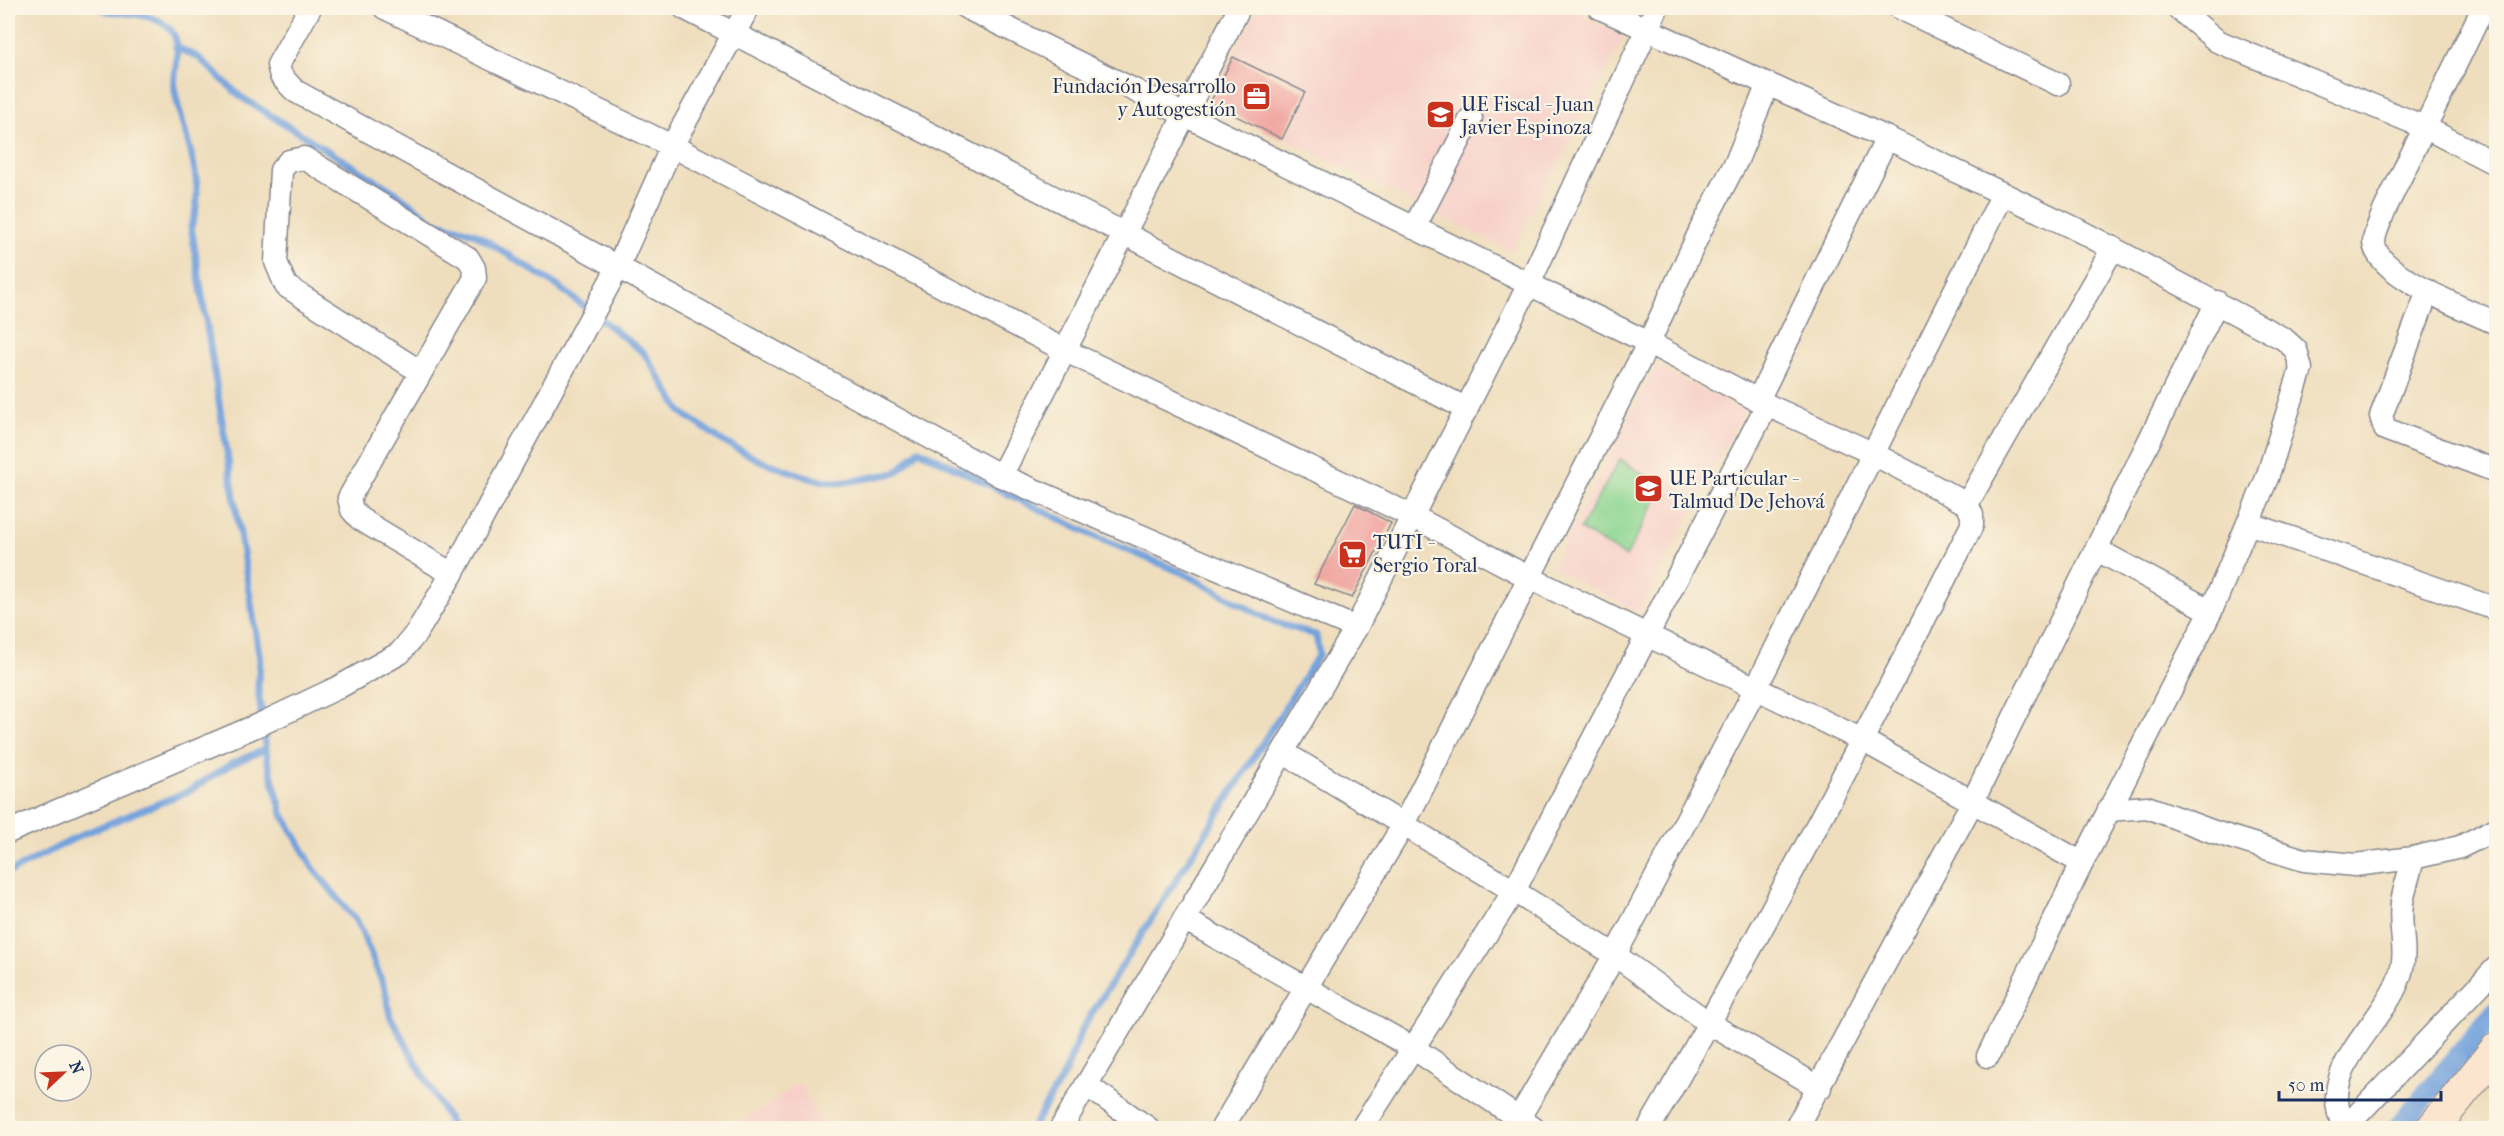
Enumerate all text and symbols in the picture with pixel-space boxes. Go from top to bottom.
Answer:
place label: Fundación Desarrollo y Autogestión [1052,75,1236,121]
office icon: Fundación Desarrollo y Autogestión [1241,81,1273,113]
place label: UE Fiscal - Juan Javier Espinoza [1459,93,1594,139]
school or university icon: UE Fiscal - Juan Javier Espinoza [1424,99,1456,131]
place label: UE Particular - Talmud De Jehová [1669,467,1825,513]
school or university icon: UE Particular - Talmud De Jehová [1632,473,1664,505]
place label: TUTI - Sergio Toral [1373,531,1478,577]
supermarket icon: TUTI - Sergio Toral [1336,538,1368,570]
north arrow [33,1043,93,1103]
text: N [65,1058,88,1077]
scale bar [2279,1064,2441,1102]
text: 50 m [2288,1075,2325,1096]

